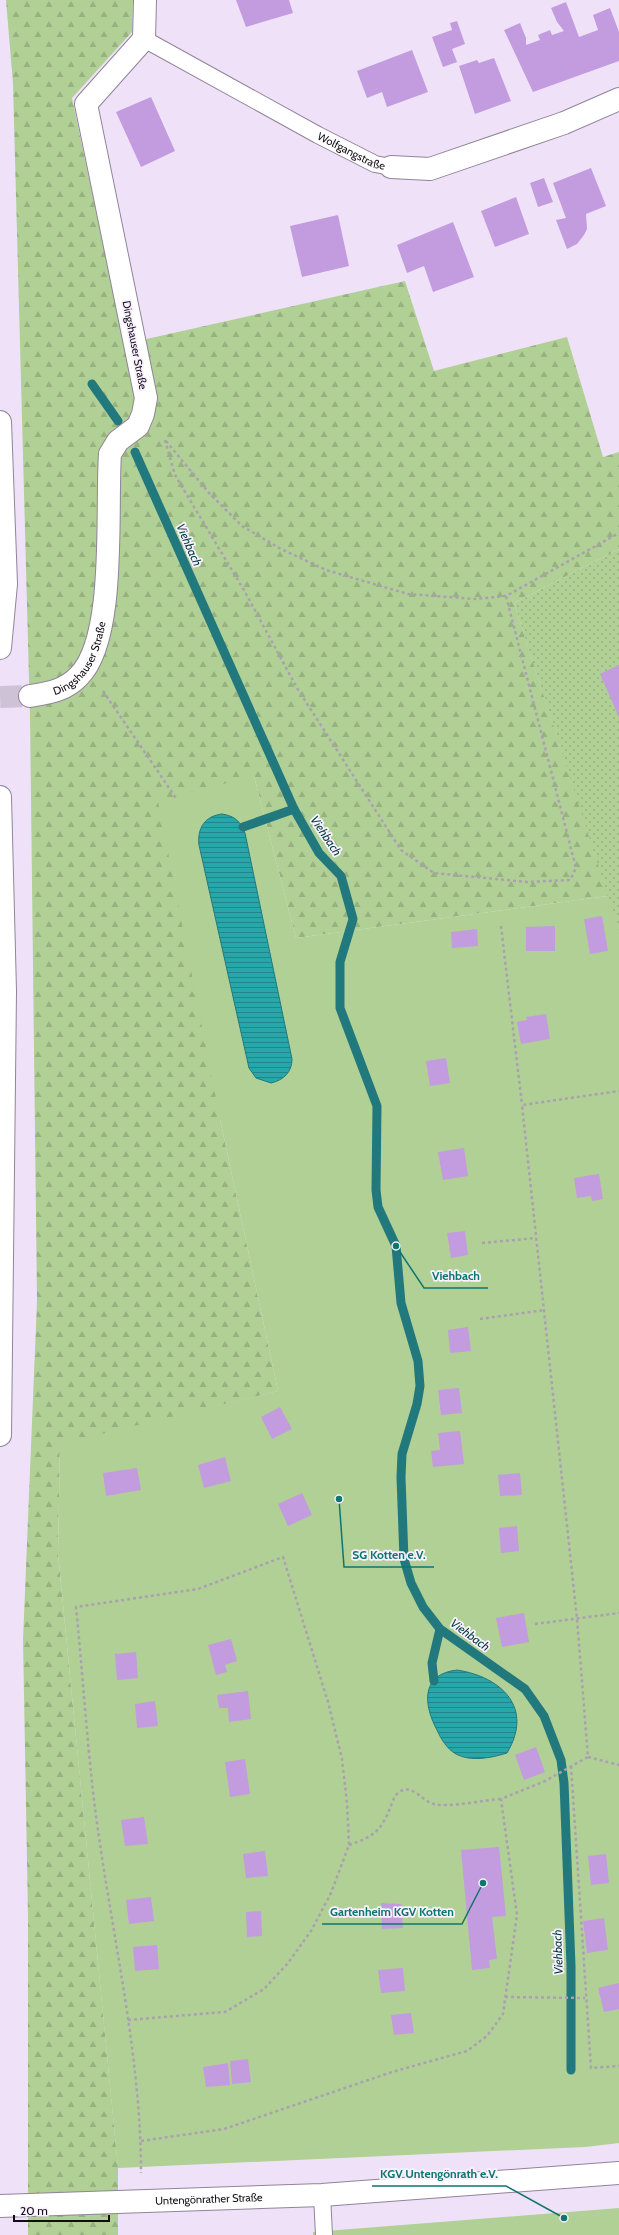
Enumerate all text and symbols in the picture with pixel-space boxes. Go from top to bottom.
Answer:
street label: Wolfgangstraße [315,129,387,173]
street label: Dingshauser Straße [120,299,151,391]
water label: Viehbach [173,521,205,568]
street label: Dingshauser Straße [51,620,109,698]
water label: Viehbach [308,813,345,859]
callout: Viehbach [424,1264,488,1288]
text: Viehbach [432,1268,480,1283]
callout: SG Kotten e.V. [344,1543,434,1567]
text: SG Kotten e.V. [352,1547,426,1562]
water label: Viehbach [448,1615,493,1654]
callout: Gartenheim KGV Kotten [322,1900,462,1924]
text: Gartenheim KGV Kotten [330,1904,454,1919]
water label: Viehbach [549,1929,566,1975]
callout: KGV Untengönrath e.V. [372,2162,506,2186]
text: KGV Untengönrath e.V. [380,2166,498,2181]
street label: Untengönrather Straße [155,2190,263,2208]
scale bar [14,2197,109,2223]
text: 20 m [20,2203,48,2218]

